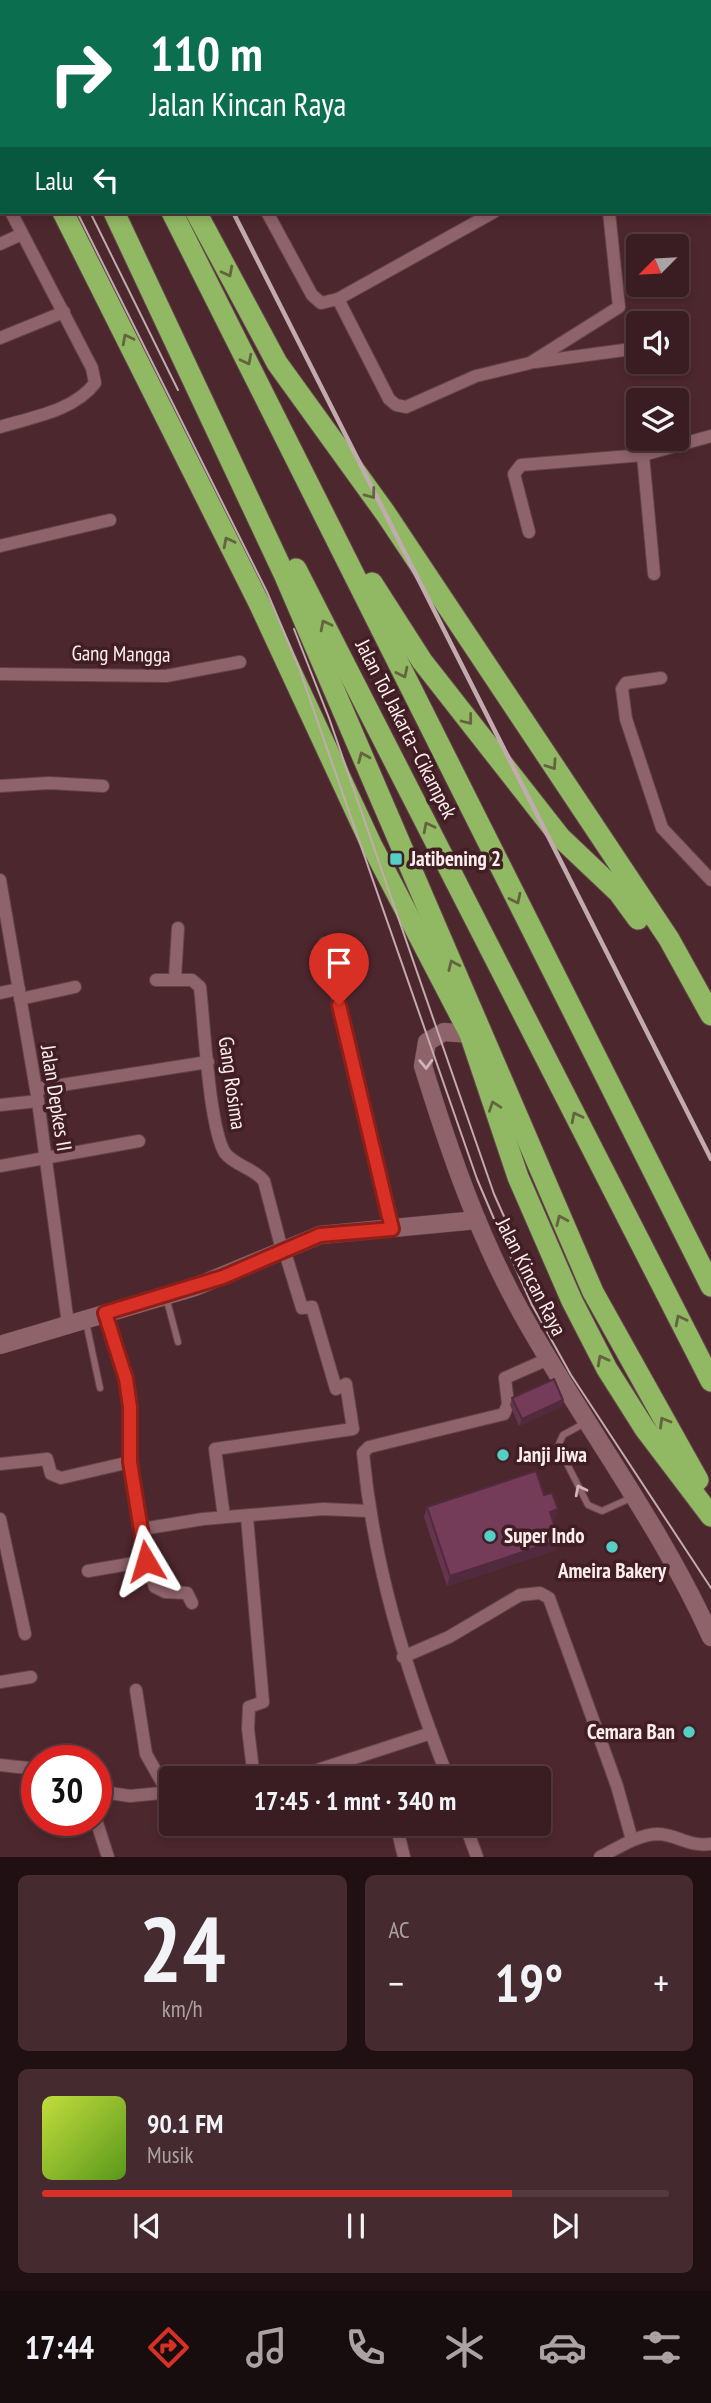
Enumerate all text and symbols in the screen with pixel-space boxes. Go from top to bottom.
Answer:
text: 110 m [150,21,263,85]
icon: right [35,28,126,119]
text: Jalan Kincan Raya [150,83,346,125]
icon: left [87,161,125,199]
text: Lalu [35,164,73,197]
north arrow [626,234,690,298]
map controls [626,234,689,451]
one-way arrow [220,265,233,277]
button: sound [626,311,689,374]
one-way arrow [121,334,135,346]
one-way arrow [239,353,253,365]
button: layers [626,388,689,451]
one-way arrow [363,486,376,499]
one-way arrow [223,537,237,549]
one-way arrow [320,620,333,632]
street label: Jalan Tol Jakarta–Cikampek [349,634,463,823]
street label: Gang Mangga [71,639,171,668]
one-way arrow [395,666,409,678]
one-way arrow [460,713,473,725]
one-way arrow [357,751,371,764]
one-way arrow [544,757,557,770]
one-way arrow [423,822,437,834]
place label: Jatibening 2 [409,845,501,872]
marker: Jatibening 2 [388,851,404,867]
one-way arrow [507,892,521,904]
pin [309,933,369,1005]
icon: arrive [320,944,358,982]
one-way arrow [447,960,461,973]
street label: Gang Rosima [213,1035,252,1131]
street label: Jalan Depkes II [35,1042,78,1153]
one-way arrow [418,1059,433,1070]
one-way arrow [488,1100,502,1112]
one-way arrow [571,1112,585,1124]
street label: Jalan Kincan Raya [490,1212,573,1340]
one-way arrow [555,1215,569,1227]
one-way arrow [675,1315,688,1327]
one-way arrow [597,1355,611,1367]
one-way arrow [659,1417,672,1430]
place label: Janji Jiwa [516,1441,587,1468]
marker: Janji Jiwa [495,1447,511,1463]
one-way arrow [575,1485,589,1497]
place label: Super Indo [504,1522,585,1549]
position arrow [109,1524,183,1598]
marker: Super Indo [482,1528,498,1544]
marker: Ameira Bakery [604,1539,620,1555]
place label: Ameira Bakery [557,1557,667,1584]
place label: Cemara Ban [587,1718,675,1745]
marker: Cemara Ban [681,1724,697,1740]
speed limit sign: 30 [21,1745,112,1836]
text: 17:45 · 1 mnt · 340 m [254,1784,456,1817]
text: 24 [139,1889,226,2007]
text: AC [389,1915,409,1944]
text: 19° [494,1949,563,2016]
text: − [389,1958,404,2007]
text: + [653,1958,669,2007]
text: km/h [162,1994,203,2023]
text: 90.1 FM [147,2107,223,2140]
text: Musik [147,2140,193,2169]
icon: previous [128,2207,166,2245]
icon: pause [337,2207,375,2245]
icon: next [546,2207,584,2245]
icon: directions [144,2323,193,2372]
icon: music [242,2323,291,2372]
icon: phone [341,2323,390,2372]
icon: climate [440,2323,489,2372]
icon: car [538,2323,587,2372]
icon: filters [637,2323,686,2372]
text: 17:44 [25,2326,94,2368]

